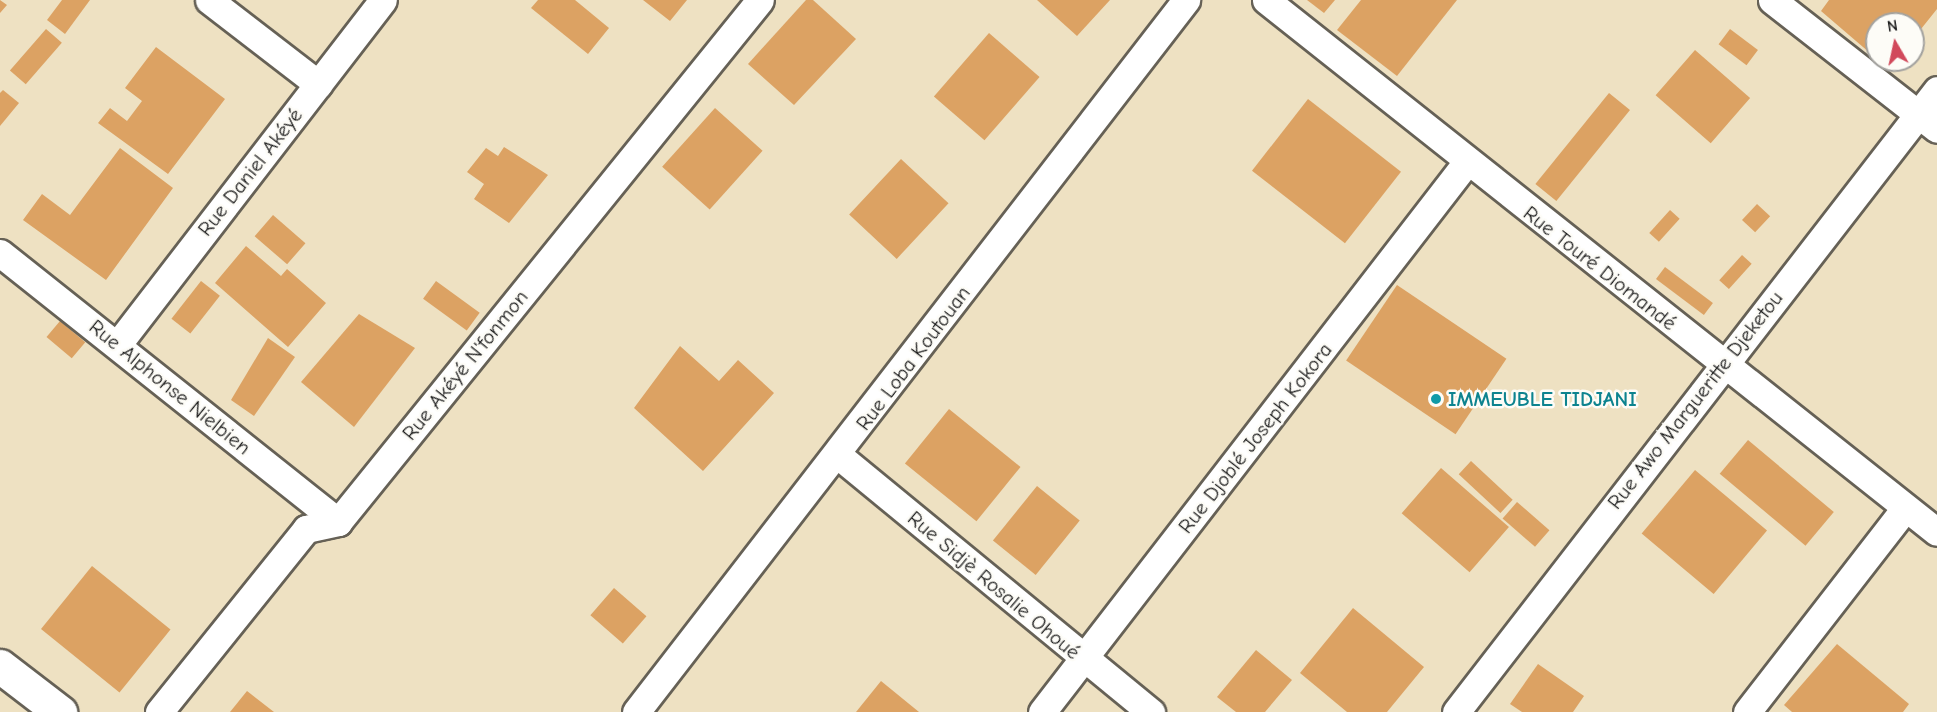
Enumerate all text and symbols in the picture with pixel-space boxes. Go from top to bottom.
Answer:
north arrow [1865,12,1925,72]
text: N [1886,16,1899,36]
street label: Rue Daniel Akéyé [192,103,308,241]
street label: Rue Touré Diomandé [1518,200,1682,336]
street label: Rue Loba Koutouan [850,281,976,435]
street label: Rue Akéyé N'fonmon [397,285,533,445]
street label: Rue Awo Margueritte Djeketou [1602,286,1788,514]
street label: Rue Alphonse Nielbien [84,314,256,460]
street label: Rue Djoblé Joseph Kokora [1173,338,1337,538]
place label: IMMEUBLE TIDJANI [1448,386,1637,412]
marker: IMMEUBLE TIDJANI [1429,392,1443,406]
street label: Rue Sidjè Rosalie Ohoué [903,505,1085,665]

